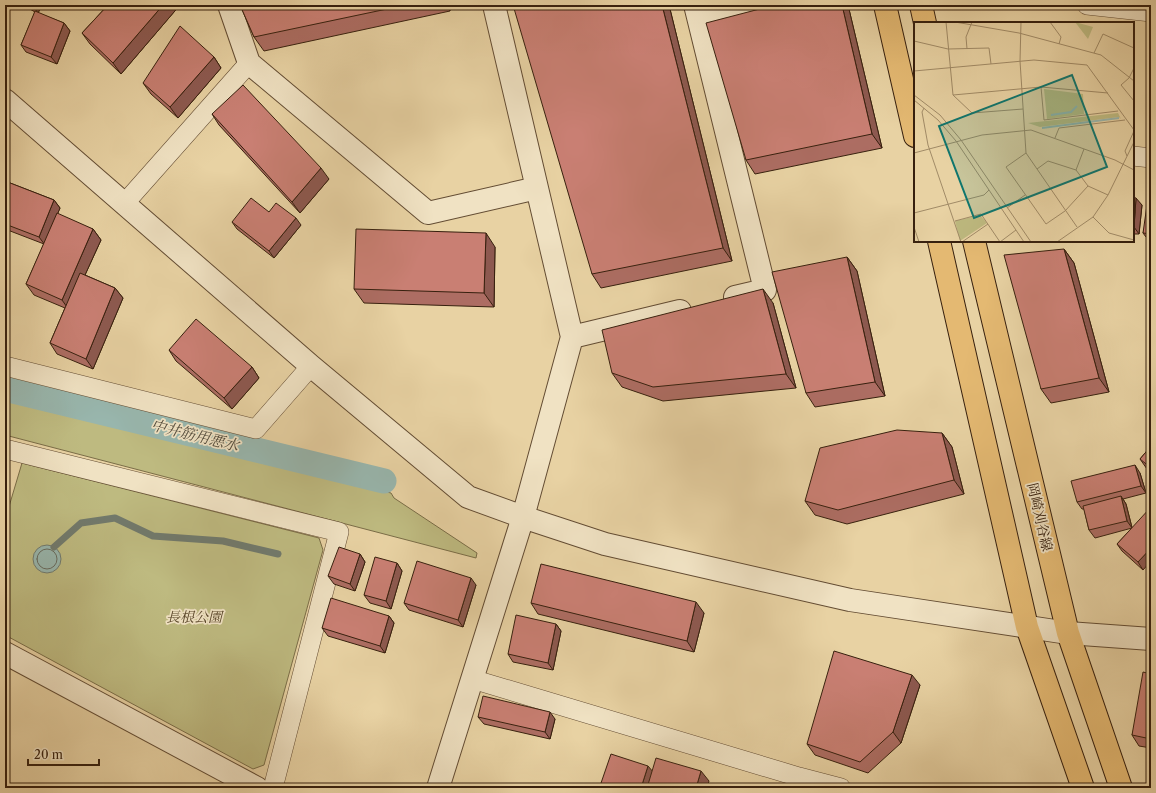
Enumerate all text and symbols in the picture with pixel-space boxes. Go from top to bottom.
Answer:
inset map [914,22,1134,242]
water label: 中井筋用悪水 [149,415,243,456]
street label: 岡崎刈谷線 [1023,481,1057,553]
park label: 長根公園 [166,608,224,626]
scale bar [28,741,99,767]
text: 20 m [34,747,63,762]

